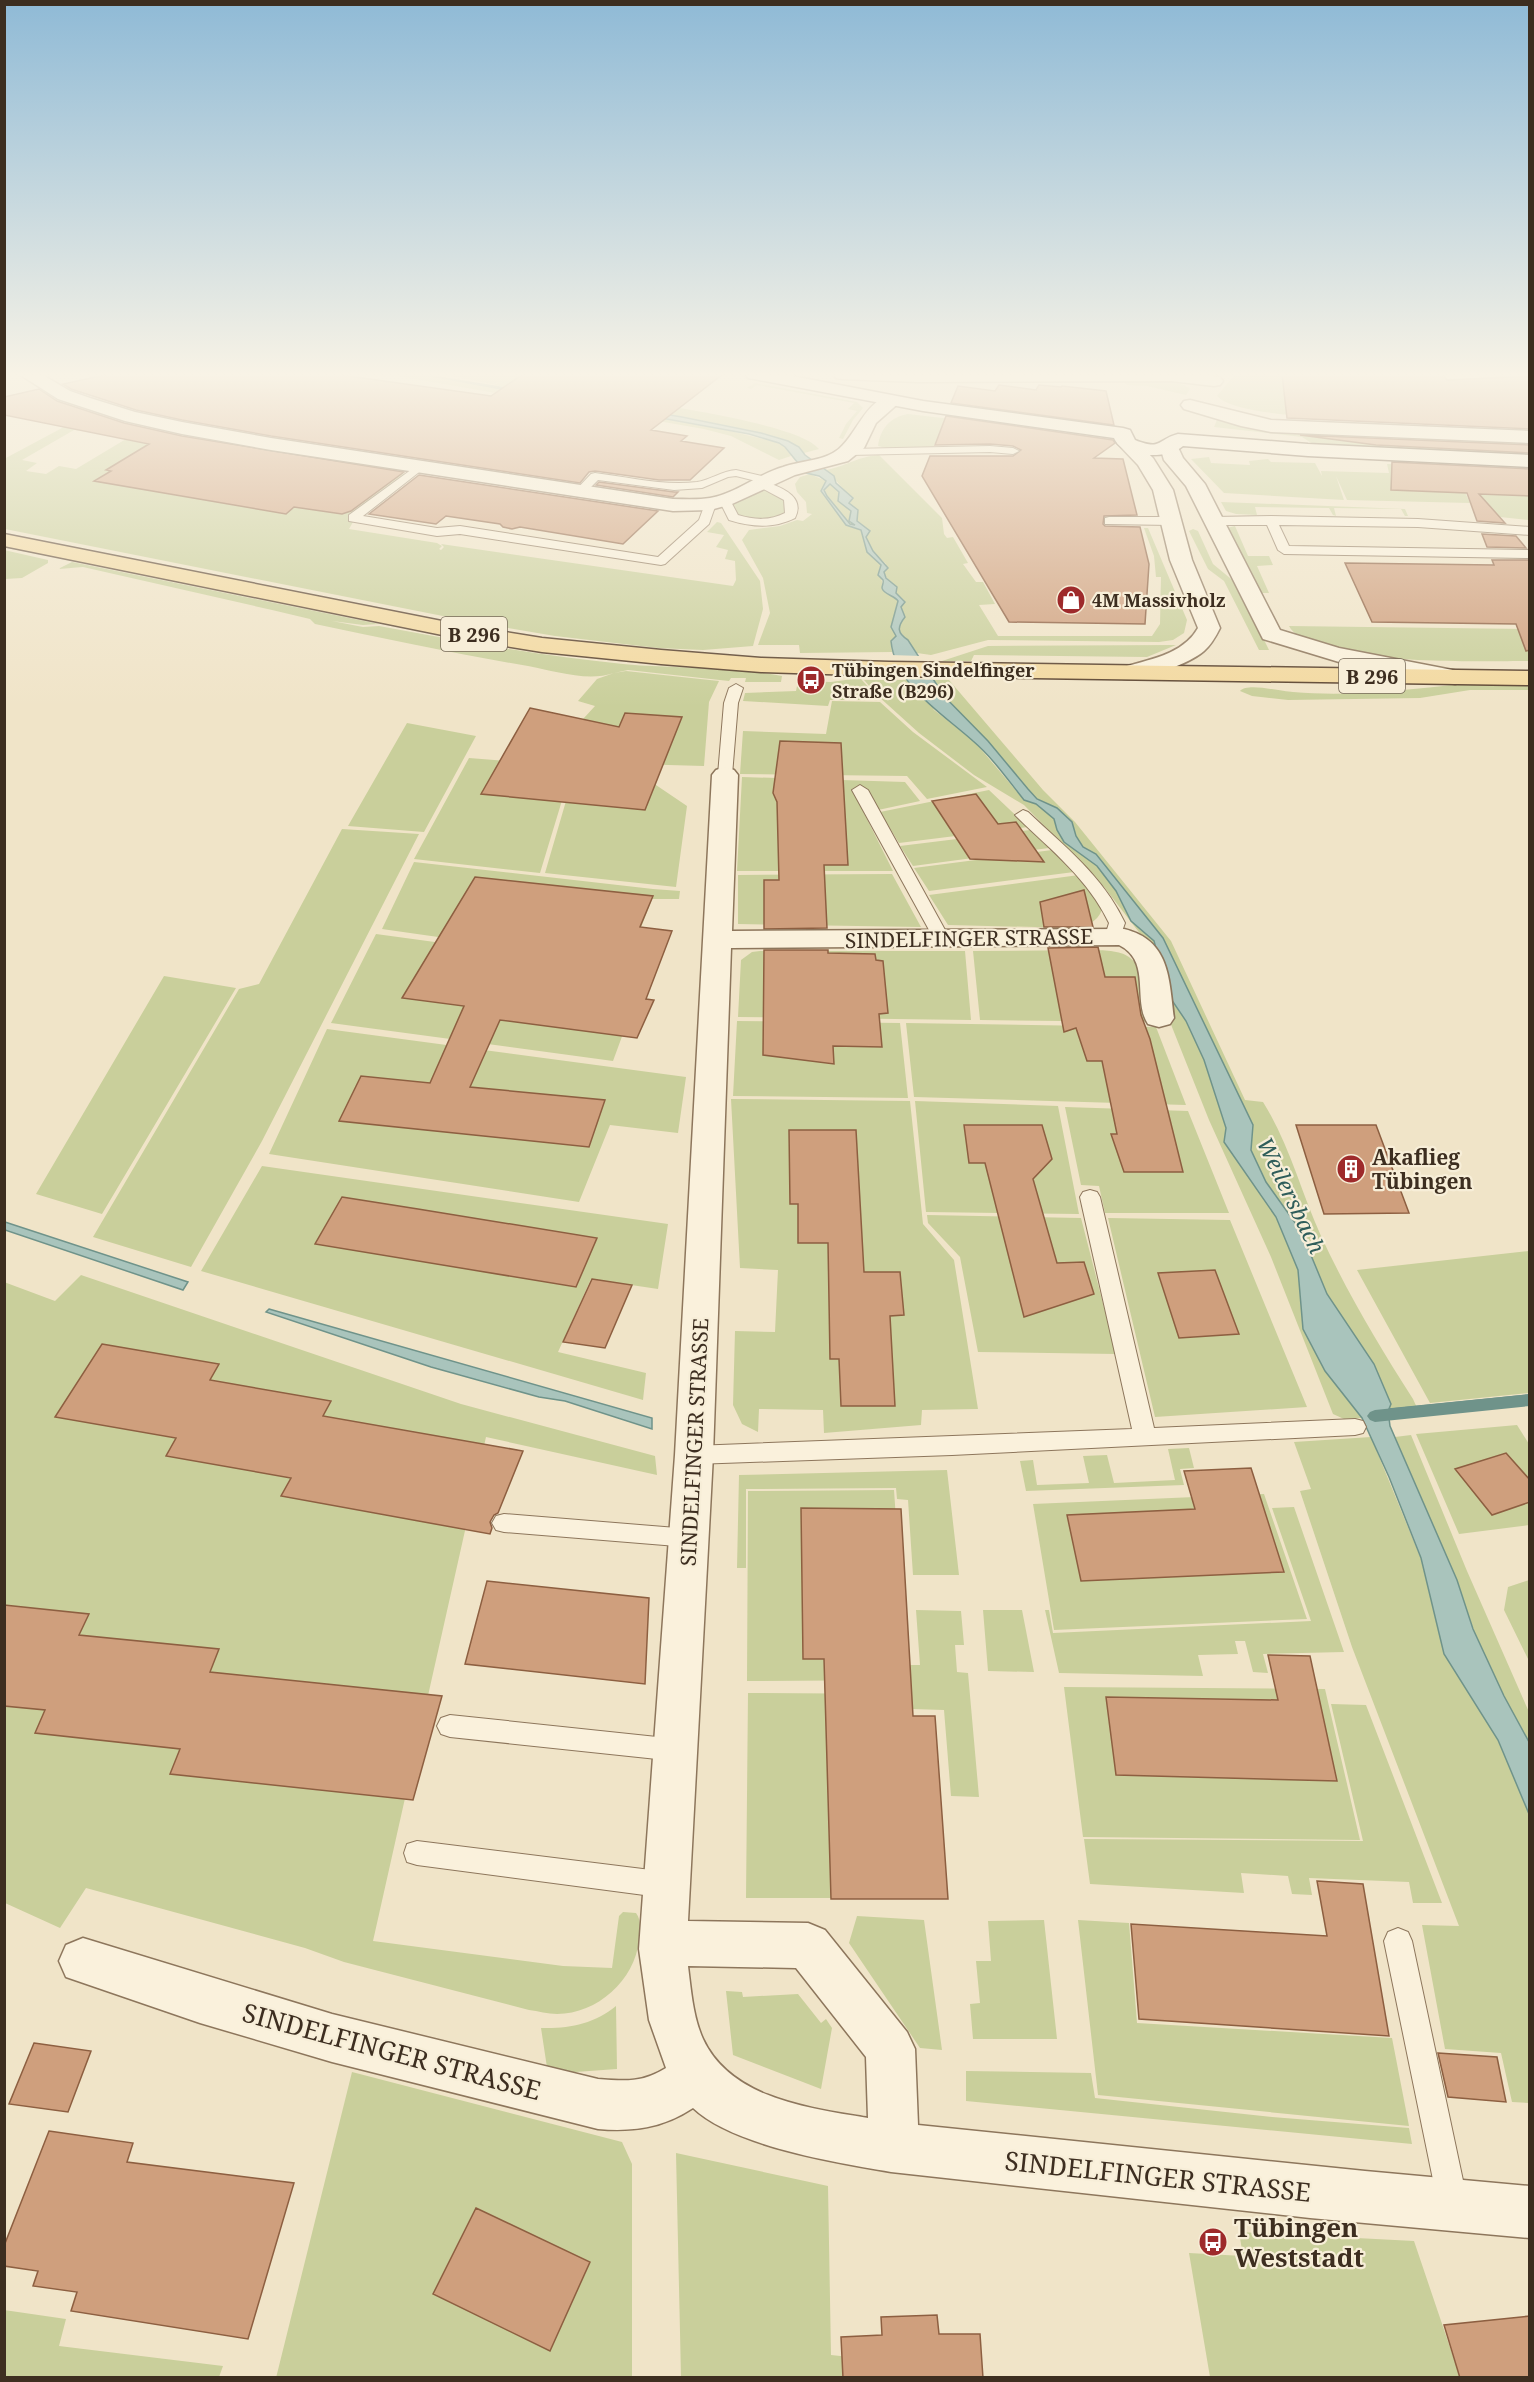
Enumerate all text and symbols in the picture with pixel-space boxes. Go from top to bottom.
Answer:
shop icon: 4M Massivholz [1055,584,1087,616]
place label: 4M Massivholz [1092,588,1225,612]
road number: B 296 [441,617,507,651]
place label: Tübingen Sindelfinger Straße (B296) [832,658,1035,703]
road number: B 296 [1339,659,1405,693]
bus stop icon: Tübingen Sindelfinger Straße (B296) [795,664,827,696]
street label: SINDELFINGER STRASSE [845,922,1093,954]
water label: Weilersbach [1251,1132,1333,1258]
place label: Akaflieg Tübingen [1372,1143,1473,1195]
building icon: Akaflieg Tübingen [1335,1153,1367,1185]
street label: SINDELFINGER STRASSE [674,1317,714,1567]
street label: SINDELFINGER STRASSE [239,1994,545,2108]
street label: SINDELFINGER STRASSE [1003,2142,1313,2210]
place label: Tübingen Weststadt [1234,2209,1365,2275]
bus stop icon: Tübingen Weststadt [1197,2226,1229,2258]

